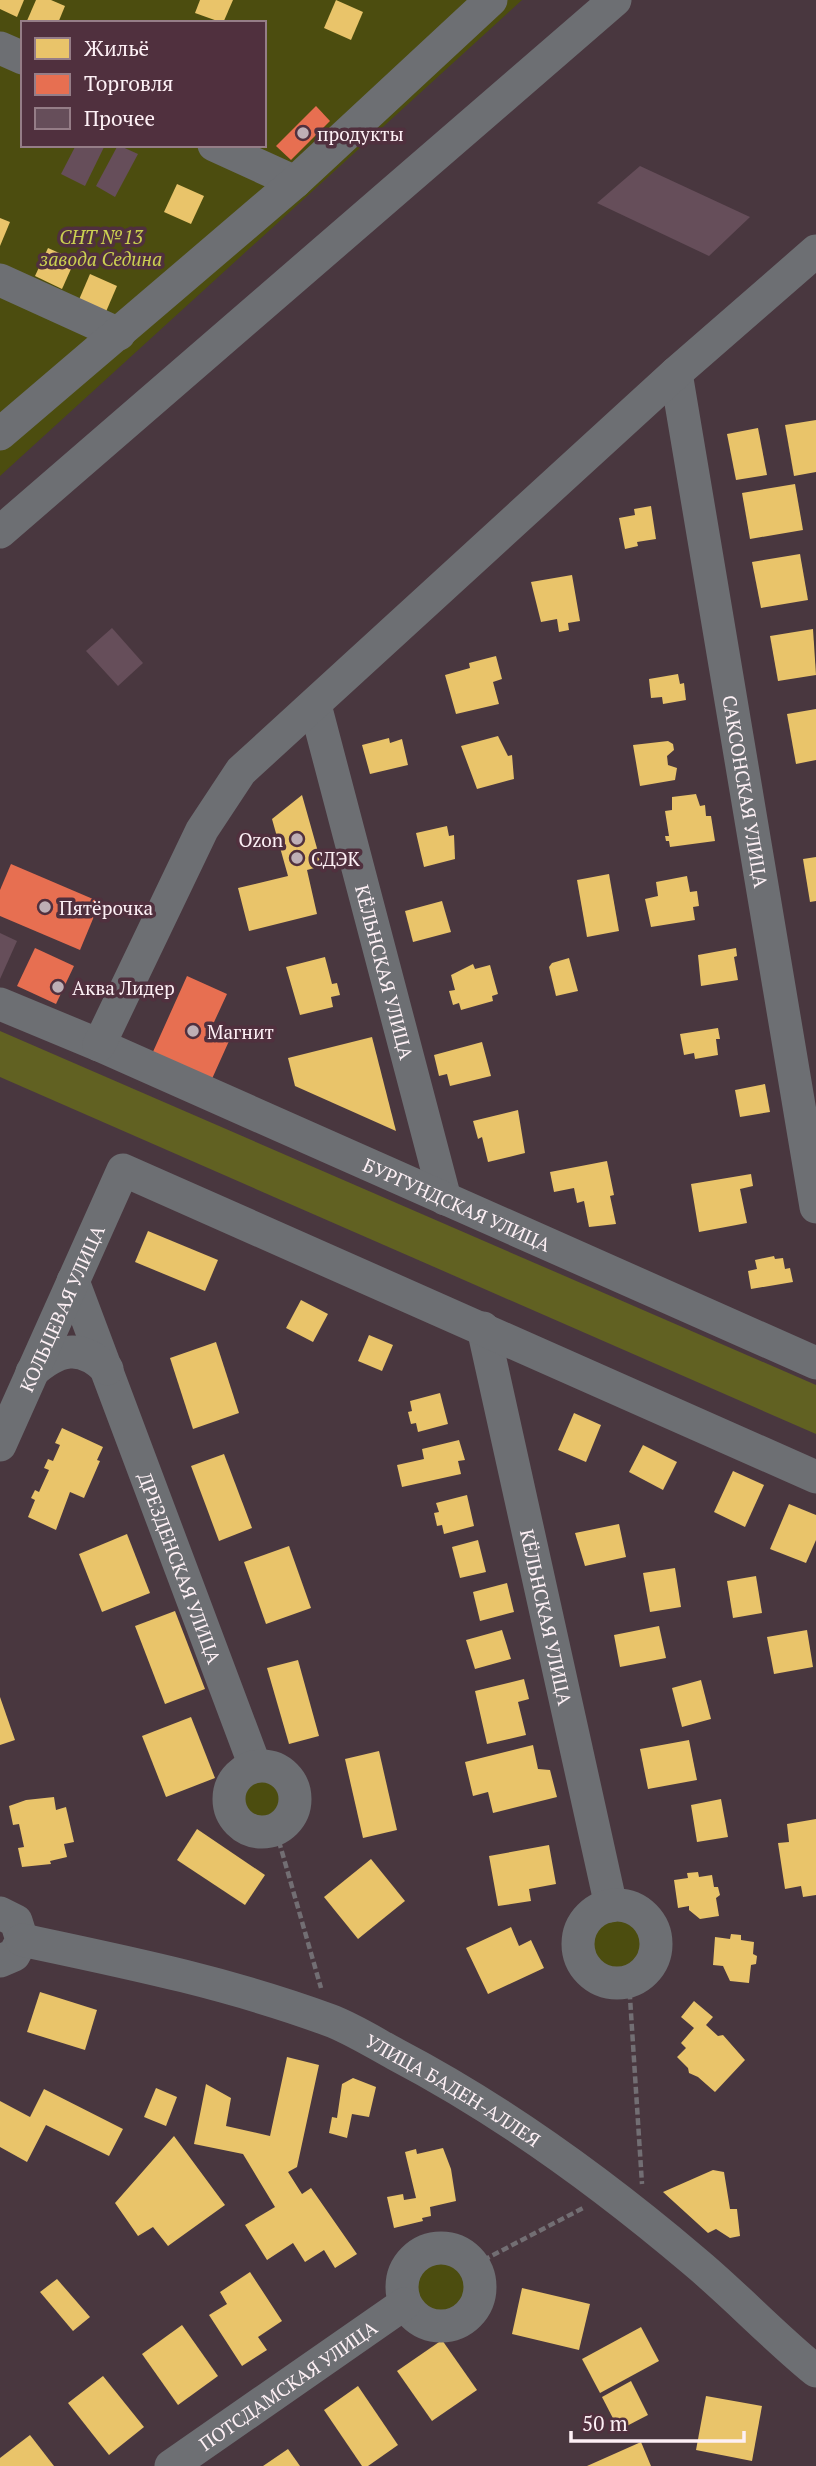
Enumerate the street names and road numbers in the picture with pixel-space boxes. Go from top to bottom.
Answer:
street label: САКСОНСКАЯ УЛИЦА [718,693,775,889]
street label: КЁЛЬНСКАЯ УЛИЦА [350,882,420,1062]
street label: БУРГУНДСКАЯ УЛИЦА [359,1151,555,1256]
street label: КОЛЬЦЕВАЯ УЛИЦА [13,1221,109,1395]
street label: ДРЕЗДЕНСКАЯ УЛИЦА [133,1468,228,1667]
street label: КЁЛЬНСКАЯ УЛИЦА [515,1527,579,1707]
street label: УЛИЦА БАДЕН-АЛЛЕЯ [361,2027,546,2152]
street label: ПОТСДАМСКАЯ УЛИЦА [194,2314,382,2456]

